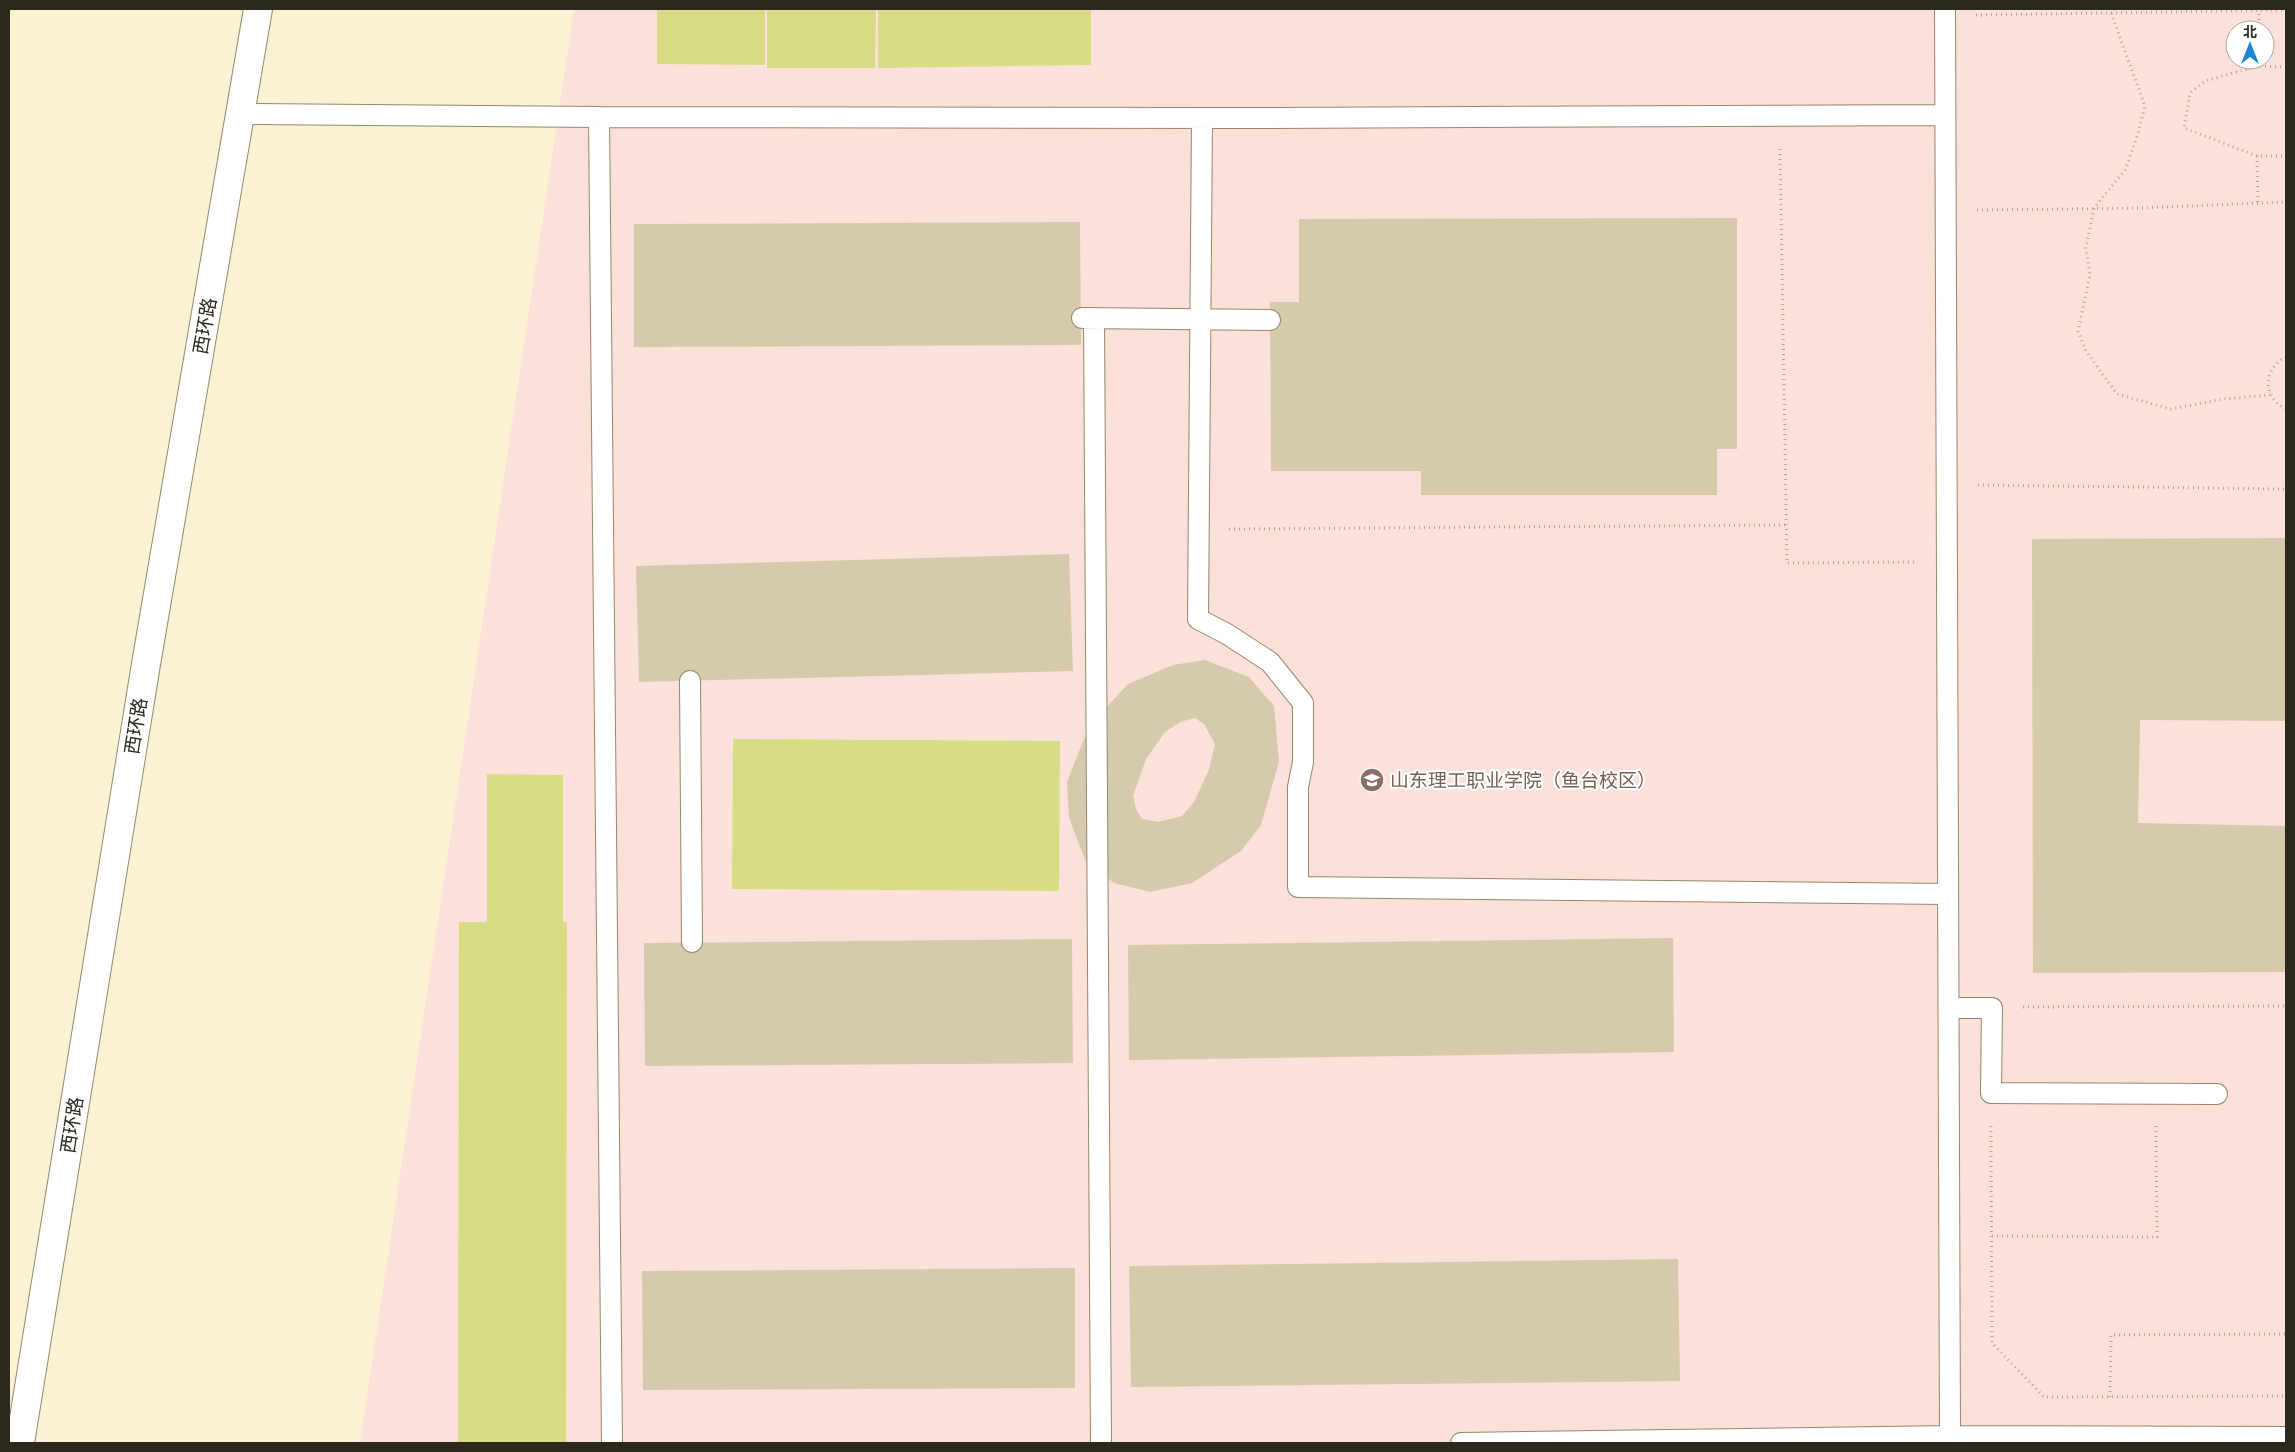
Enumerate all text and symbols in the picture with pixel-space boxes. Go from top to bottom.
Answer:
north arrow [2225,20,2275,70]
text: 北 [2243,24,2257,41]
street label: 西环路 [189,296,221,356]
street label: 西环路 [120,696,152,756]
school or university icon: 山东理工职业学院（鱼台校区） [1359,767,1385,793]
place label: 山东理工职业学院（鱼台校区） [1390,769,1656,792]
street label: 西环路 [56,1095,88,1155]

